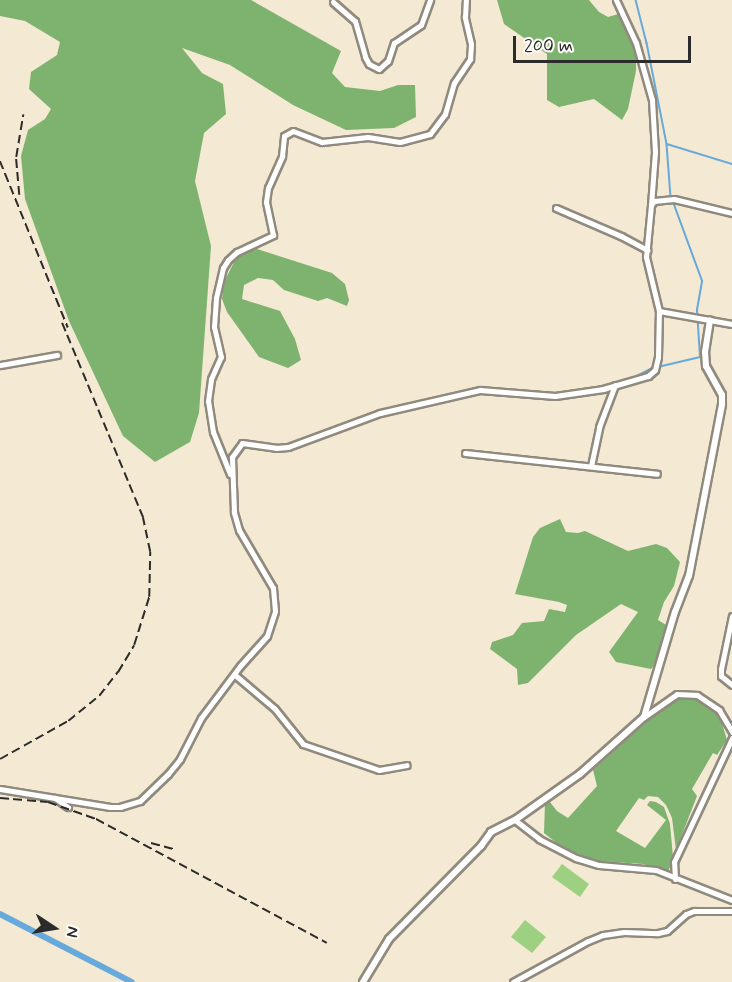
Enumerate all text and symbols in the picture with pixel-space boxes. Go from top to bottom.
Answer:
scale bar [516,24,694,62]
text: 200 m [524,34,573,58]
north arrow [24,898,84,958]
text: N [61,924,83,939]

